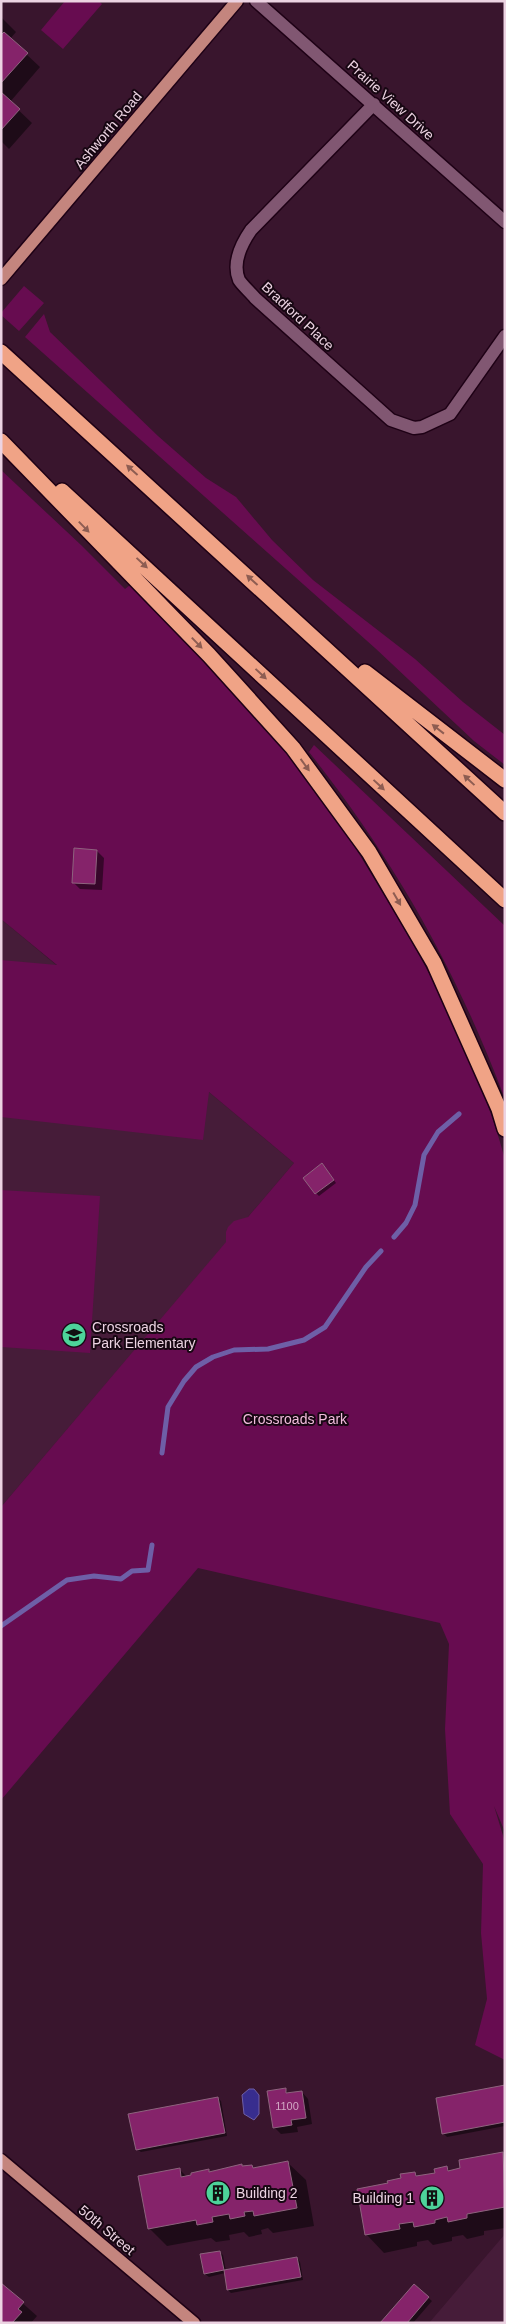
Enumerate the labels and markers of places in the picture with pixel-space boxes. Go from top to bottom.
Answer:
place label: Crossroads Park Elementary [92,1319,195,1351]
school or university icon: Crossroads Park Elementary [61,1322,87,1348]
building icon: Building 2 [205,2180,231,2206]
place label: Building 2 [236,2185,298,2201]
building icon: Building 1 [419,2185,445,2211]
place label: Building 1 [353,2190,414,2206]

